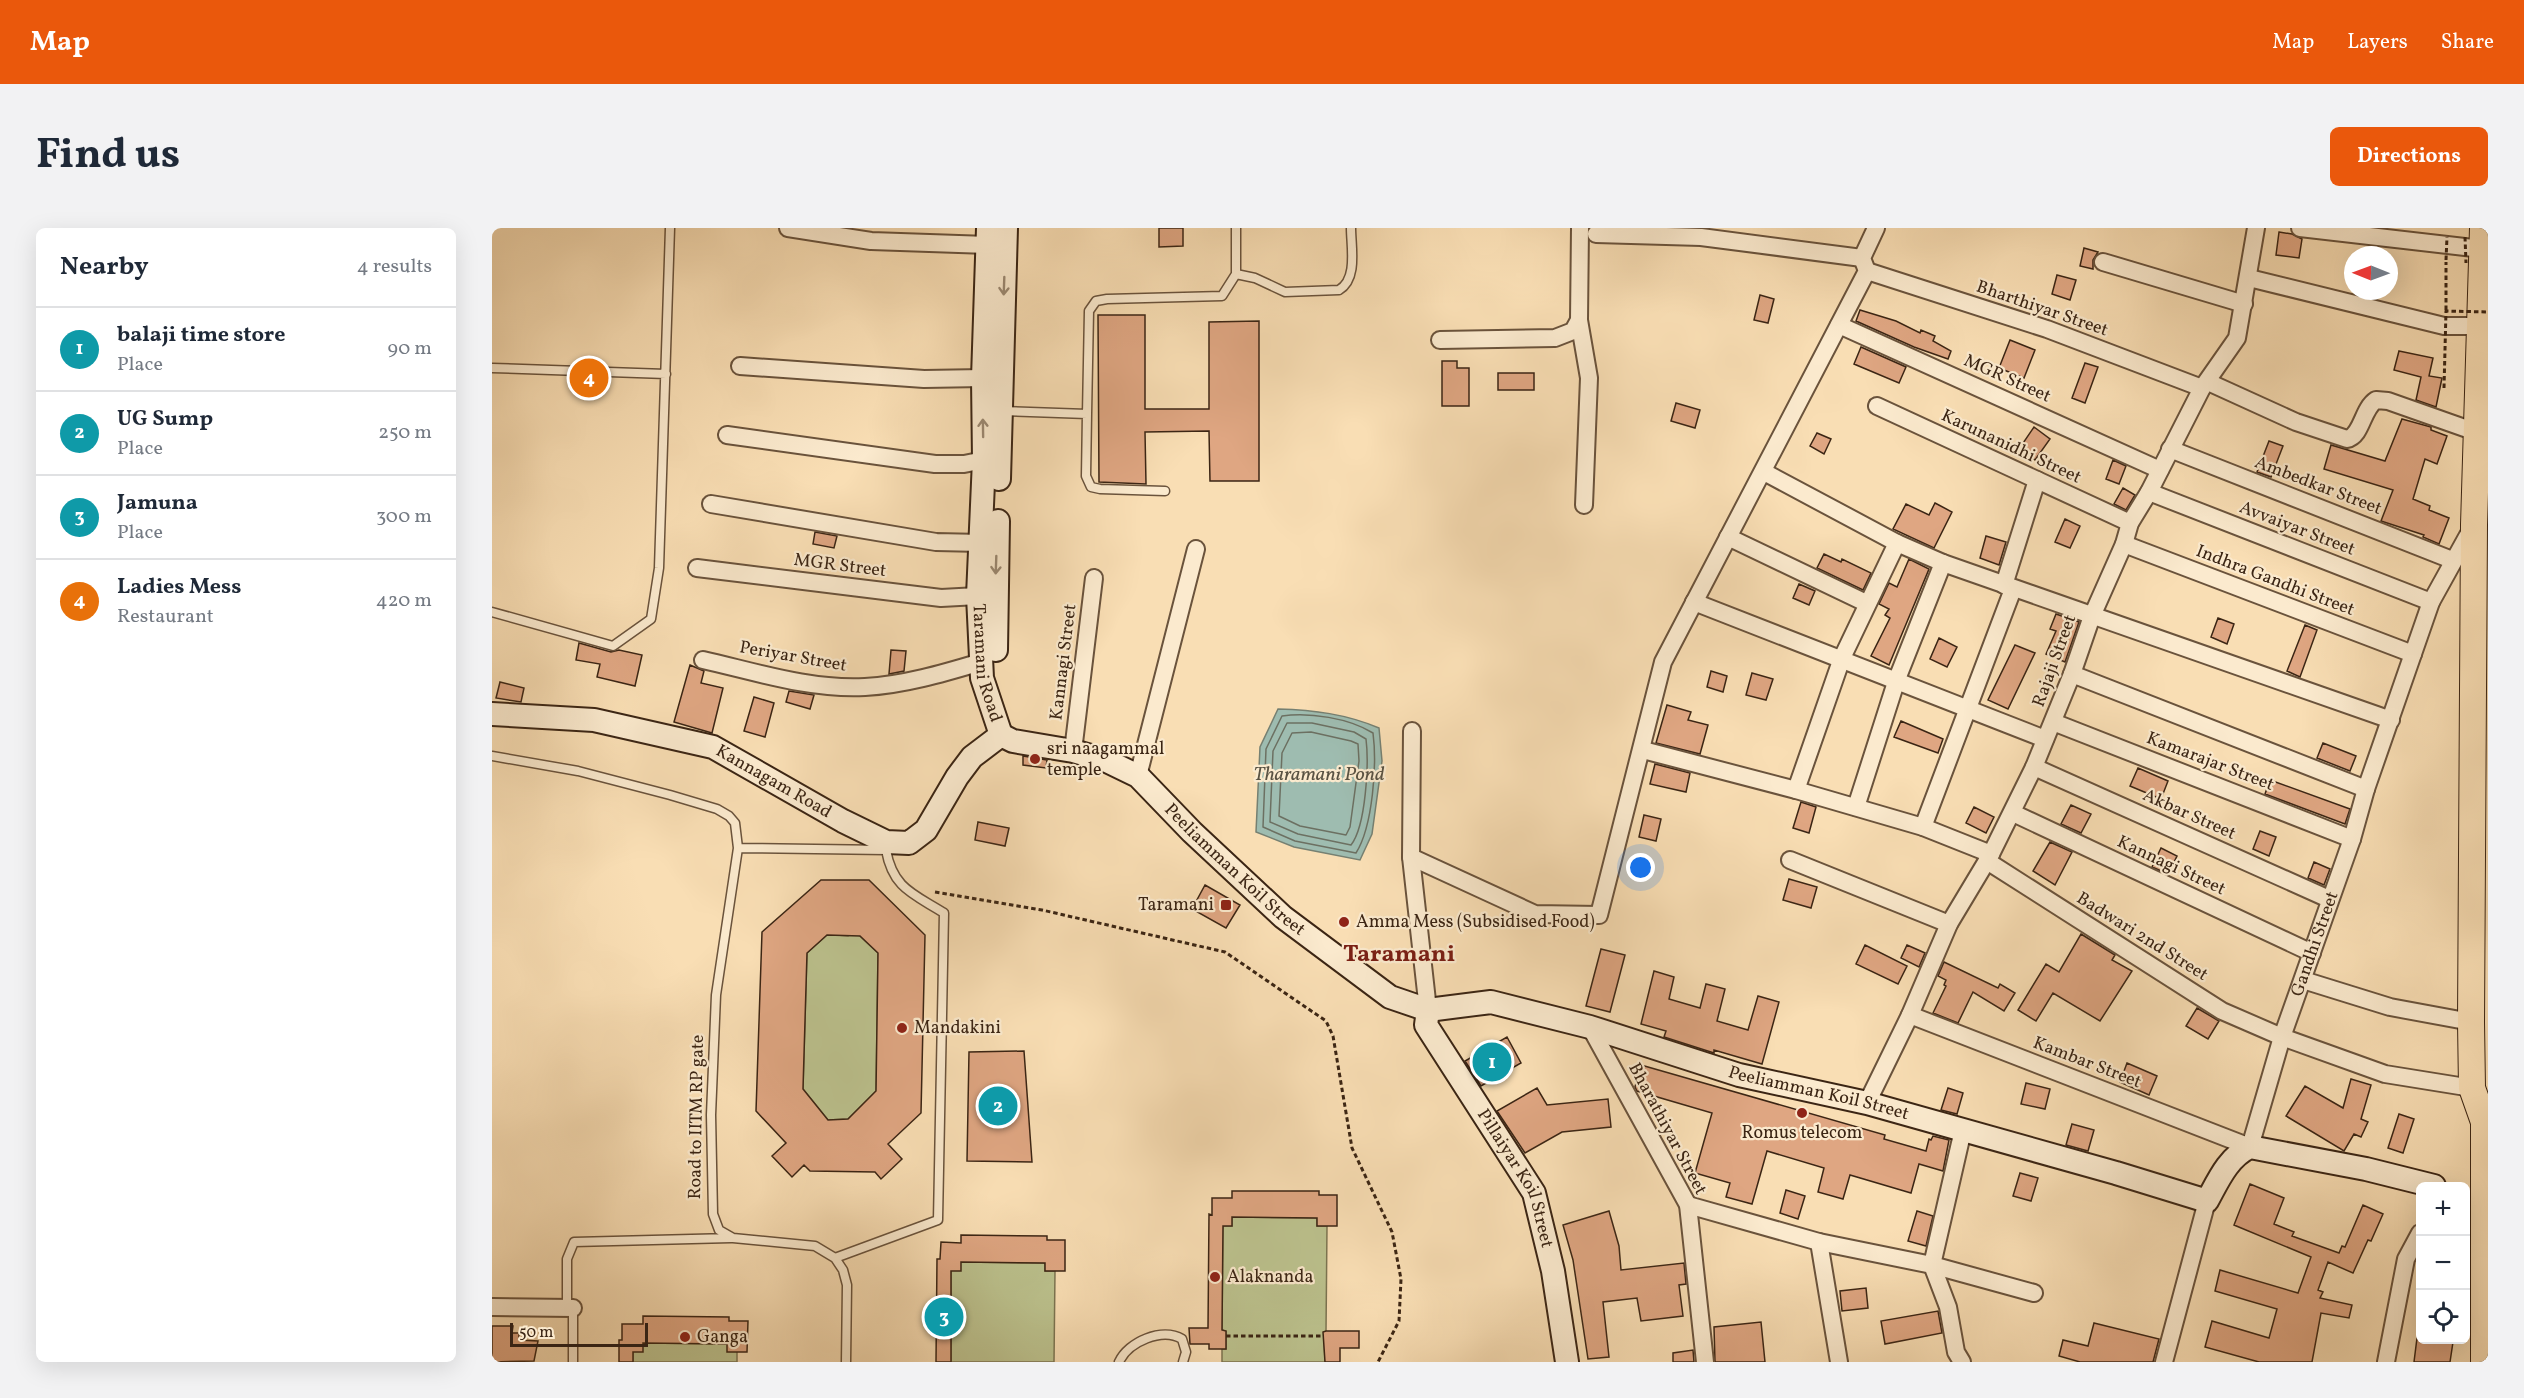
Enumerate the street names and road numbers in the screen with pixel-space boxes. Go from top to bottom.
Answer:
street label: Bharthiyar Street [1973,275,2111,343]
street label: MGR Street [1959,349,2055,409]
street label: Karunanidhi Street [1937,404,2085,490]
street label: Ambedkar Street [2251,450,2385,522]
street label: Avvaiyar Street [2236,495,2358,563]
street label: Indhra Gandhi Street [2192,539,2358,623]
street label: MGR Street [792,548,888,584]
street label: Kannagi Street [1044,602,1084,722]
street label: Taramani Road [966,603,1008,725]
street label: Rajaji Street [2027,611,2083,711]
street label: Periyar Street [737,635,849,679]
street label: Kamarajar Street [2143,726,2277,798]
street label: Kannagam Road [711,739,836,825]
street label: Akbar Street [2138,783,2240,847]
street label: Peeliamman Koil Street [1158,798,1310,942]
street label: Kannagi Street [2113,830,2229,902]
street label: Badwari 2nd Street [2071,886,2213,988]
street label: Gandhi Street [2285,888,2345,1000]
street label: Kambar Street [2029,1031,2145,1095]
street label: Road to IITM RP gate [683,1034,711,1200]
street label: Bharathiyar Street [1622,1058,1712,1200]
street label: Peeliamman Koil Street [1725,1060,1912,1127]
street label: Pillaiyar Koil Street [1471,1104,1559,1250]

